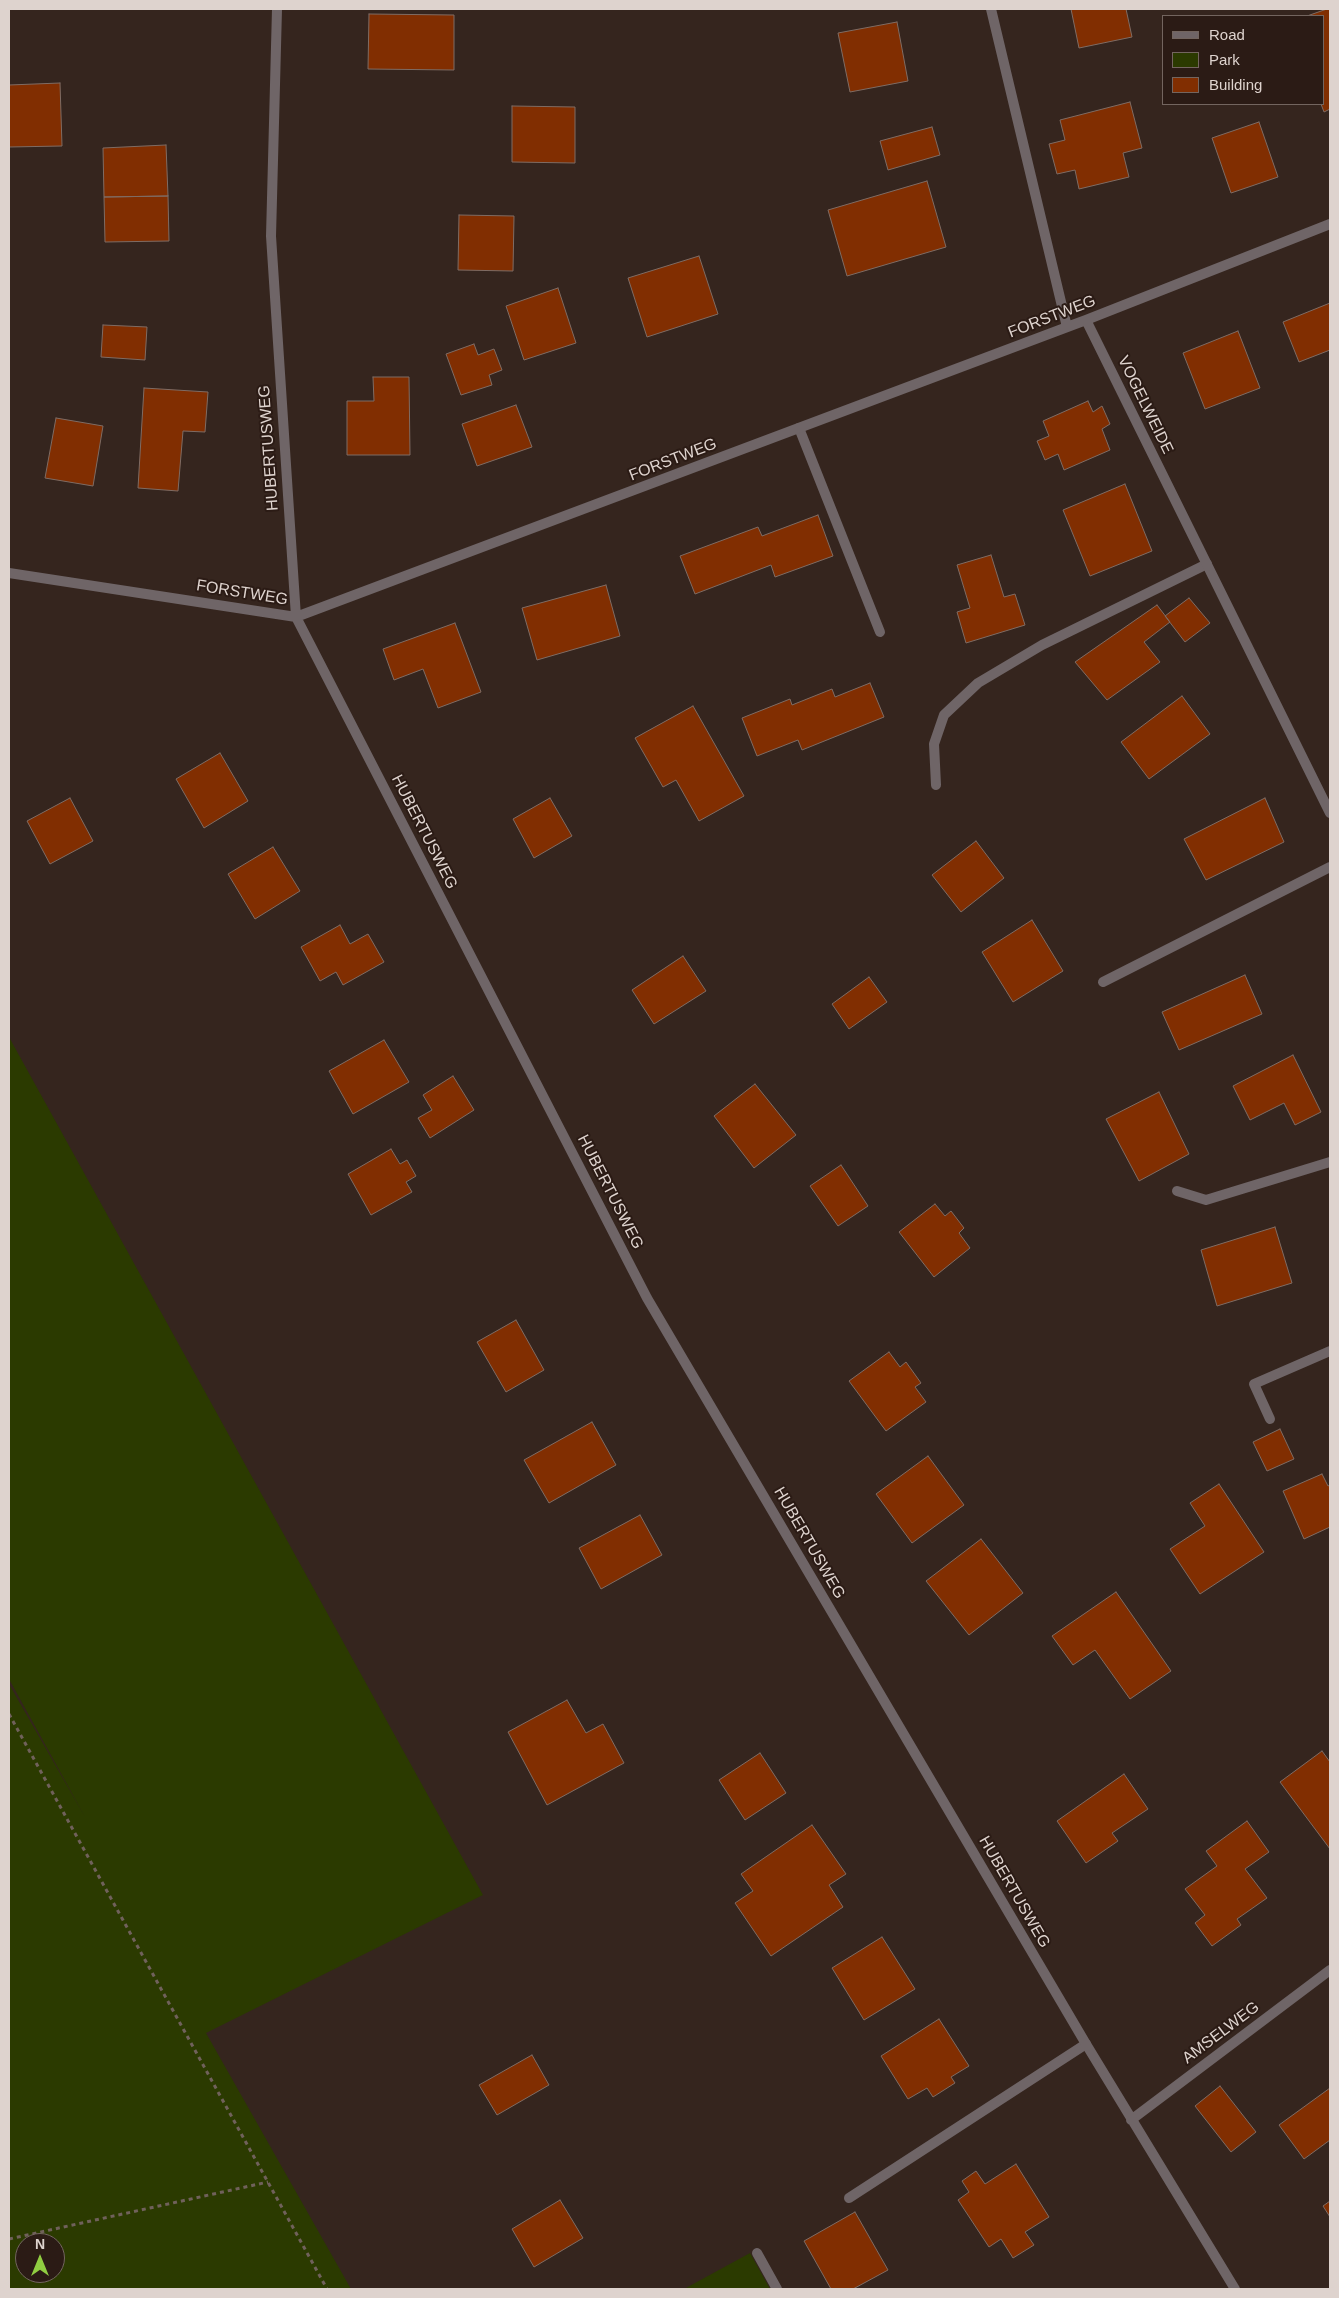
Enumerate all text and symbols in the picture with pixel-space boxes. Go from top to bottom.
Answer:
legend [1162,15,1324,105]
text: Road [1209,26,1245,43]
text: Park [1209,51,1240,68]
text: Building [1209,76,1262,93]
street label: FORSTWEG [1005,291,1099,343]
street label: VOGELWEIDE [1113,353,1177,457]
street label: HUBERTUSWEG [255,385,283,511]
street label: FORSTWEG [626,434,720,486]
street label: FORSTWEG [195,576,289,610]
street label: HUBERTUSWEG [387,772,461,892]
street label: HUBERTUSWEG [573,1132,647,1252]
street label: HUBERTUSWEG [769,1484,849,1602]
street label: HUBERTUSWEG [974,1833,1054,1951]
street label: AMSELWEG [1179,1998,1263,2068]
north arrow [15,2233,65,2283]
text: N [35,2236,45,2252]

